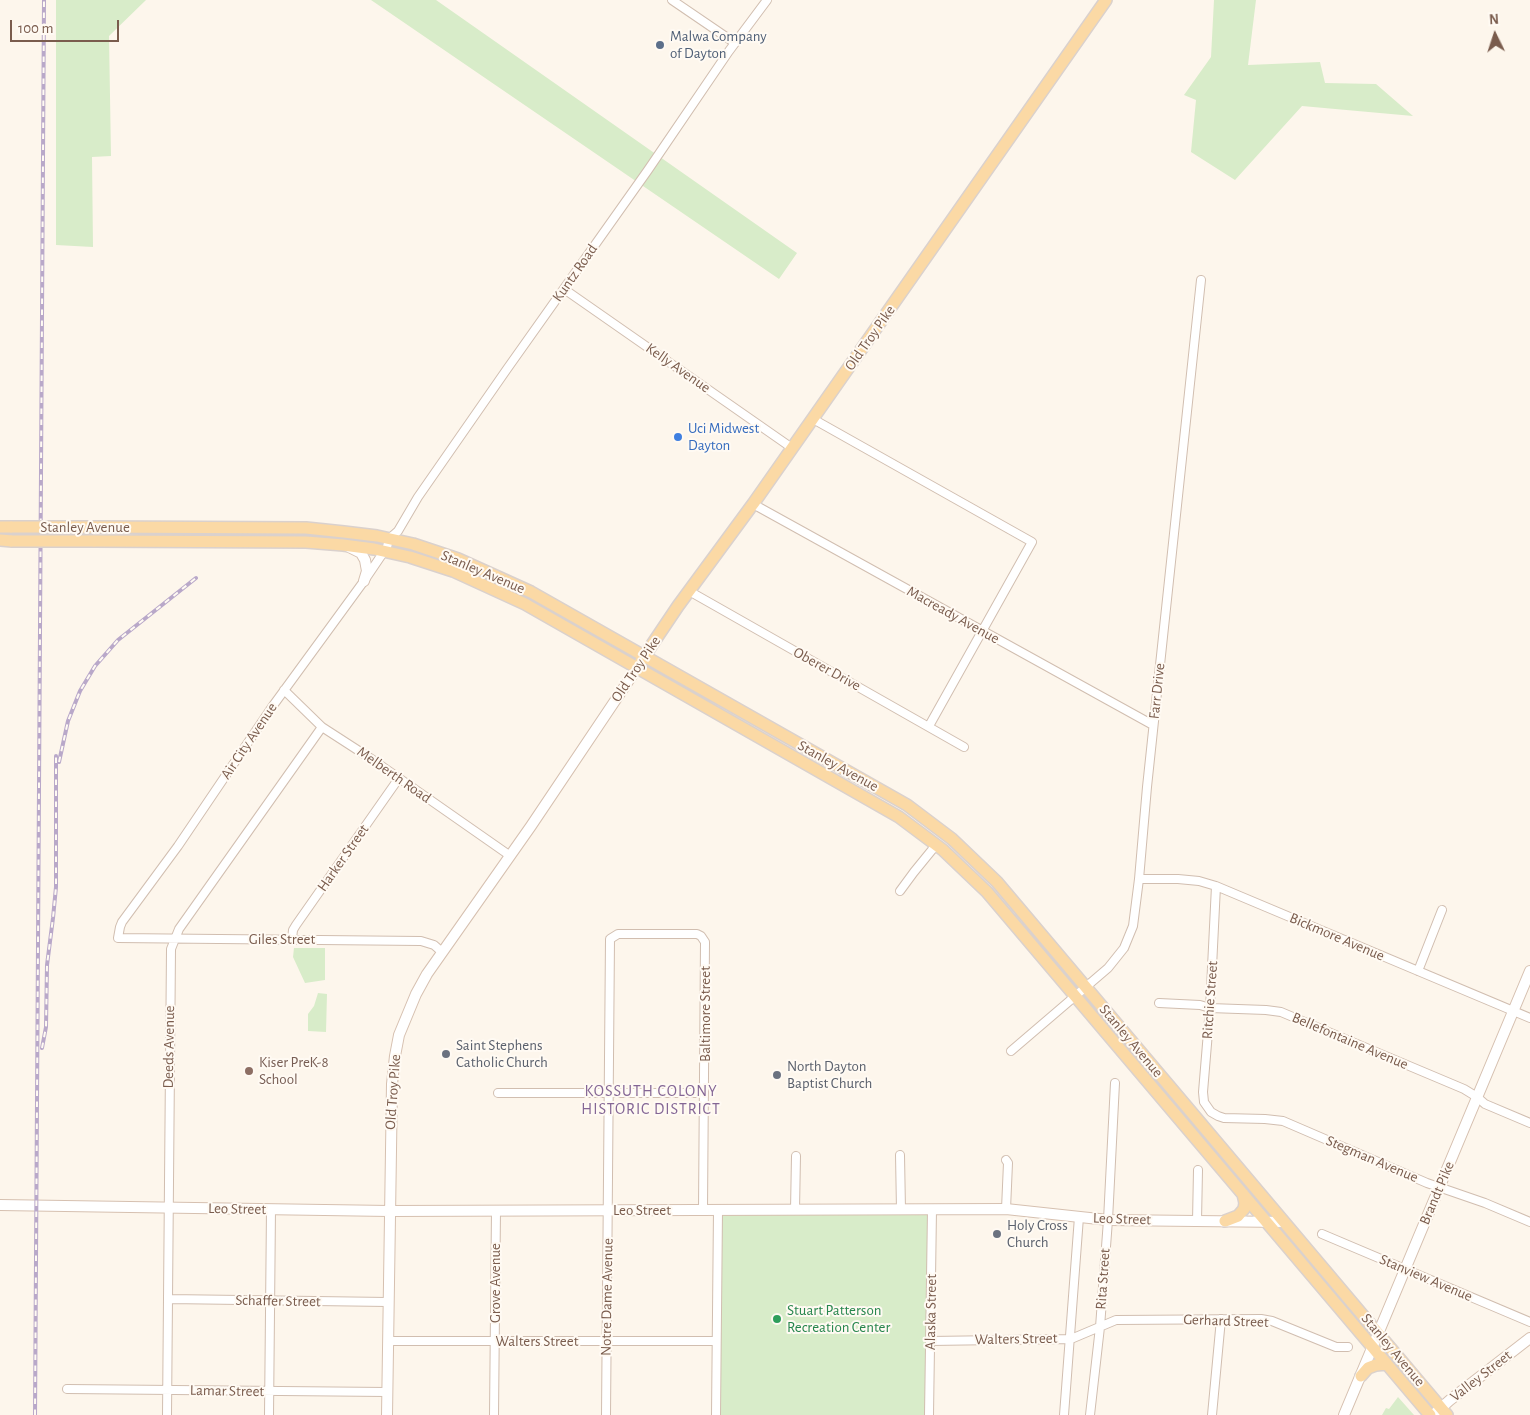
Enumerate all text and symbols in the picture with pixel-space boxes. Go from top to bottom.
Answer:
scale bar [12,10,121,42]
north arrow [1470,10,1520,60]
text: N [1489,13,1499,27]
text: 100 m [18,21,53,36]
place label: Malwa Company of Dayton [670,27,767,62]
marker: Malwa Company of Dayton [654,39,666,51]
street label: Kuntz Road [549,241,601,305]
street label: Old Troy Pike [841,302,899,374]
street label: Kelly Avenue [642,339,714,397]
place label: Uci Midwest Dayton [688,419,759,454]
marker: Uci Midwest Dayton [672,431,684,443]
street label: Stanley Avenue [40,518,130,536]
street label: Stanley Avenue [438,546,528,598]
street label: Macready Avenue [903,582,1003,648]
street label: Old Troy Pike [607,633,665,705]
street label: Oberer Drive [790,643,864,695]
street label: Farr Drive [1145,662,1169,720]
street label: Air City Avenue [217,699,281,783]
street label: Stanley Avenue [794,736,882,796]
street label: Melberth Road [353,743,435,807]
street label: Harker Street [313,821,373,895]
street label: Bickmore Avenue [1287,909,1387,965]
street label: Giles Street [249,930,315,948]
street label: Ritchie Street [1198,960,1222,1040]
street label: Baltimore Street [696,966,714,1062]
street label: Stanley Avenue [1095,1001,1167,1081]
street label: Deeds Avenue [159,1005,179,1089]
street label: Bellefontaine Avenue [1289,1008,1411,1074]
place label: Saint Stephens Catholic Church [456,1036,548,1071]
marker: Saint Stephens Catholic Church [440,1048,452,1060]
place label: Kiser PreK-8 School [259,1053,329,1088]
street label: Old Troy Pike [381,1054,405,1130]
place label: North Dayton Baptist Church [787,1057,872,1092]
marker: Kiser PreK-8 School [243,1065,255,1077]
marker: North Dayton Baptist Church [771,1069,783,1081]
district label: KOSSUTH COLONY HISTORIC DISTRICT [579,1081,723,1119]
street label: Stegman Avenue [1323,1131,1421,1187]
street label: Brandt Pike [1416,1159,1458,1227]
street label: Leo Street [208,1199,266,1219]
street label: Leo Street [613,1201,671,1219]
street label: Leo Street [1093,1209,1151,1229]
place label: Holy Cross Church [1007,1216,1068,1251]
marker: Holy Cross Church [991,1228,1003,1240]
street label: Notre Dame Avenue [597,1238,617,1356]
street label: Grove Avenue [486,1243,504,1323]
street label: Rita Street [1092,1248,1114,1310]
street label: Stanview Avenue [1377,1250,1475,1306]
street label: Alaska Street [921,1274,941,1350]
street label: Schaffer Street [235,1291,321,1311]
place label: Stuart Patterson Recreation Center [787,1301,890,1336]
street label: Stanley Avenue [1357,1310,1429,1390]
street label: Gerhard Street [1183,1311,1269,1331]
marker: Stuart Patterson Recreation Center [771,1313,783,1325]
street label: Walters Street [974,1329,1058,1349]
street label: Walters Street [496,1332,578,1350]
street label: Valley Street [1447,1346,1515,1406]
street label: Lamar Street [190,1381,264,1401]

